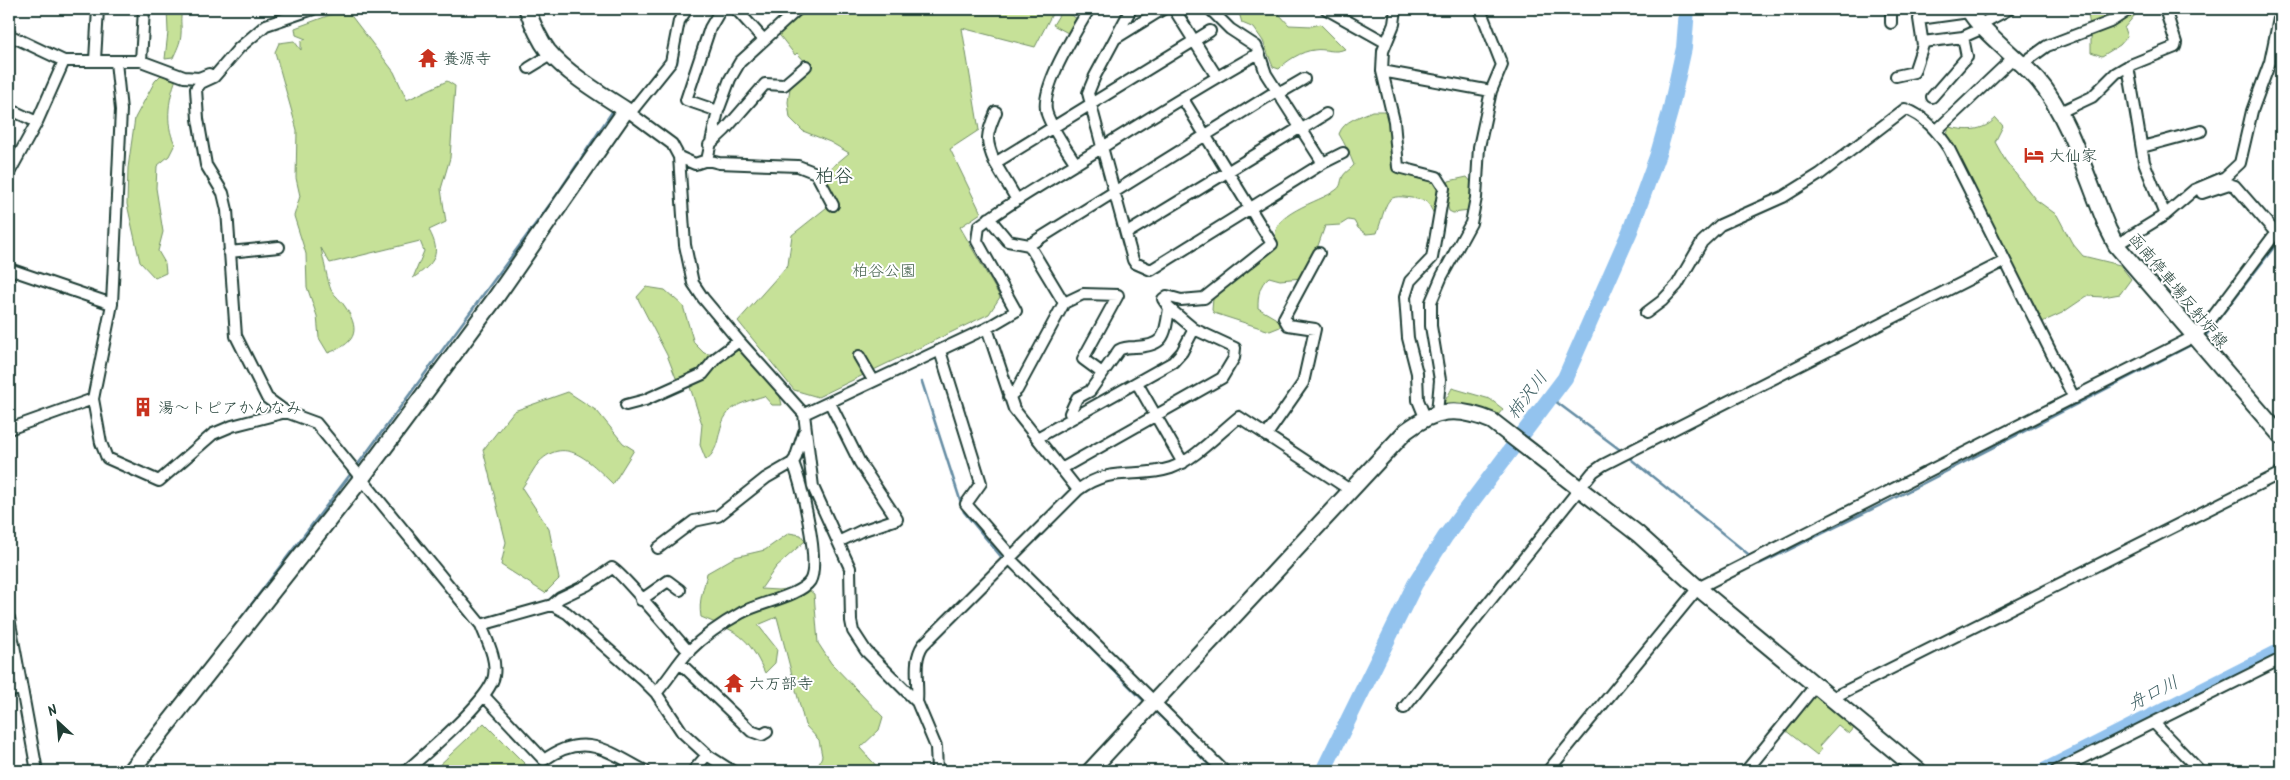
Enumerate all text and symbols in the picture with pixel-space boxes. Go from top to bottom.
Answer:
temple icon: 養源寺 [417,47,439,69]
place label: 養源寺 [443,47,491,72]
hotel icon: 大仙家 [2023,144,2045,166]
place label: 大仙家 [2049,144,2097,169]
district label: 柏谷 [815,162,853,192]
street label: 函南停車場反射炉線 [2122,228,2234,354]
park label: 柏谷公園 [852,259,916,284]
water label: 柿沢川 [1500,366,1556,426]
building icon: 湯～トピアかんなみ [132,396,154,418]
place label: 湯～トピアかんなみ [158,396,302,421]
water label: 舟口川 [2123,669,2184,720]
temple icon: 六万部寺 [723,672,745,694]
place label: 六万部寺 [749,672,813,697]
north arrow [32,698,82,748]
text: N [44,699,62,723]

